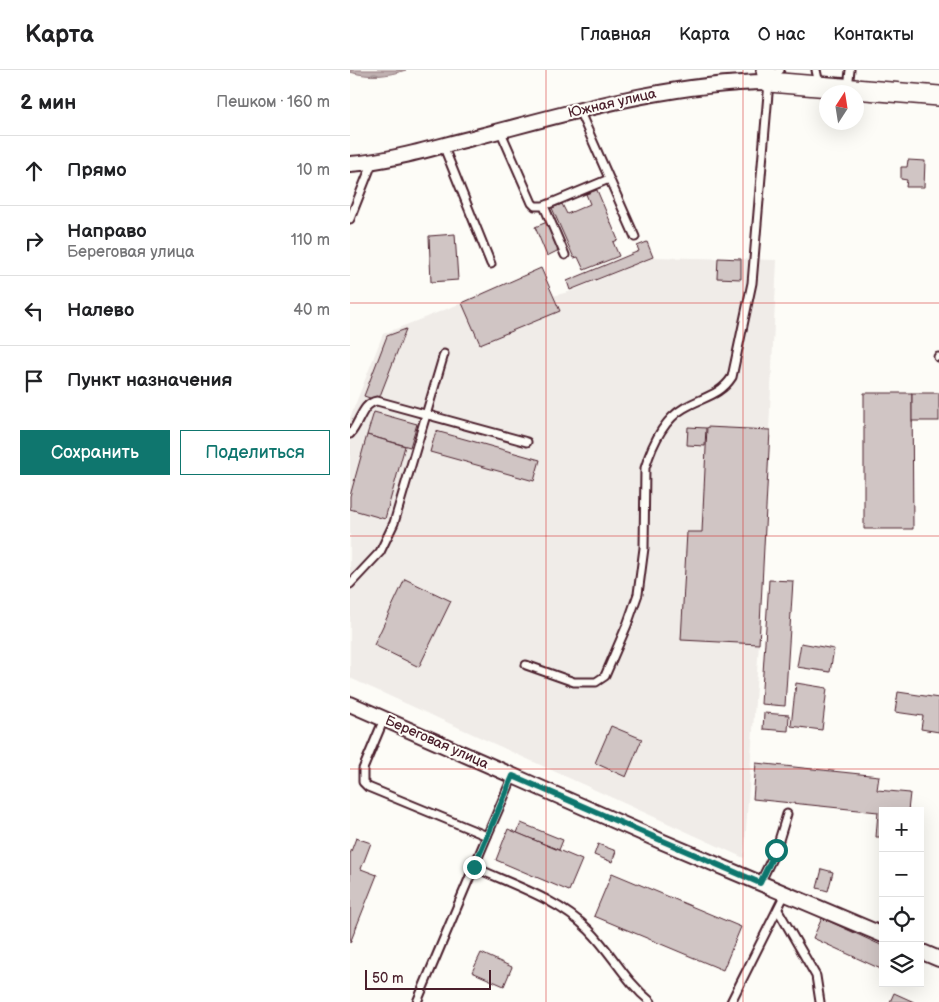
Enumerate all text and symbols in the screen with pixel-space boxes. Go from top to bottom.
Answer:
text: Карта [25,20,94,49]
text: Главная [580,24,651,45]
text: Карта [679,24,730,45]
text: О нас [758,24,805,45]
text: Контакты [833,24,914,45]
street label: Южная улица [566,84,658,121]
north arrow [819,85,864,130]
text: 2 мин [20,90,76,115]
text: Пешком · 160 m [216,93,330,112]
icon: ahead [20,157,48,185]
text: Прямо [67,159,127,182]
text: 10 m [297,161,330,180]
text: Направо [67,220,147,243]
icon: right [20,227,48,255]
text: 110 m [291,231,330,250]
text: Береговая улица [67,243,194,262]
icon: left [20,297,48,325]
text: Налево [67,299,134,322]
text: 40 m [293,301,330,320]
icon: arrive [20,367,48,395]
text: Пункт назначения [67,369,232,392]
button: Сохранить [20,430,170,475]
button: Поделиться [180,430,330,475]
street label: Береговая улица [383,712,492,773]
map controls [879,807,924,987]
button: + [879,807,924,852]
route start [765,839,788,862]
button: − [879,852,924,897]
route end [463,856,486,879]
button: locate [879,897,924,942]
button: layers [879,942,924,987]
scale bar [365,967,491,990]
text: 50 m [372,970,404,987]

